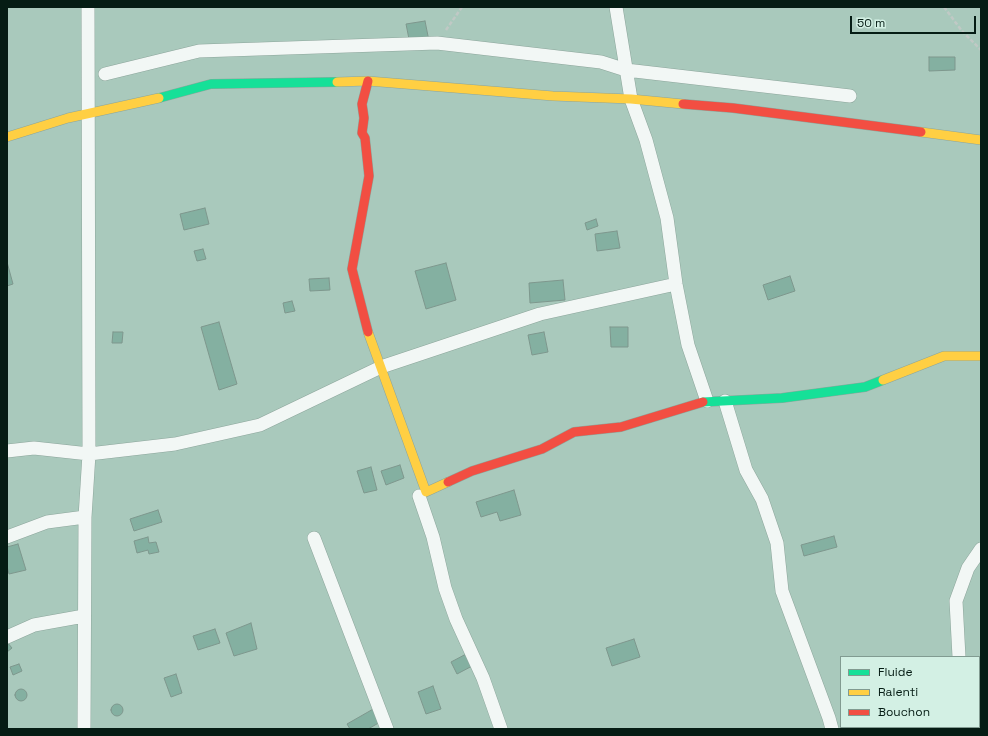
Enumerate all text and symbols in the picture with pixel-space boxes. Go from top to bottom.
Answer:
scale bar [852,8,978,34]
text: 50 m [857,15,885,31]
legend [840,656,980,728]
text: Fluide [878,664,913,680]
text: Ralenti [878,684,918,700]
text: Bouchon [878,704,930,720]

